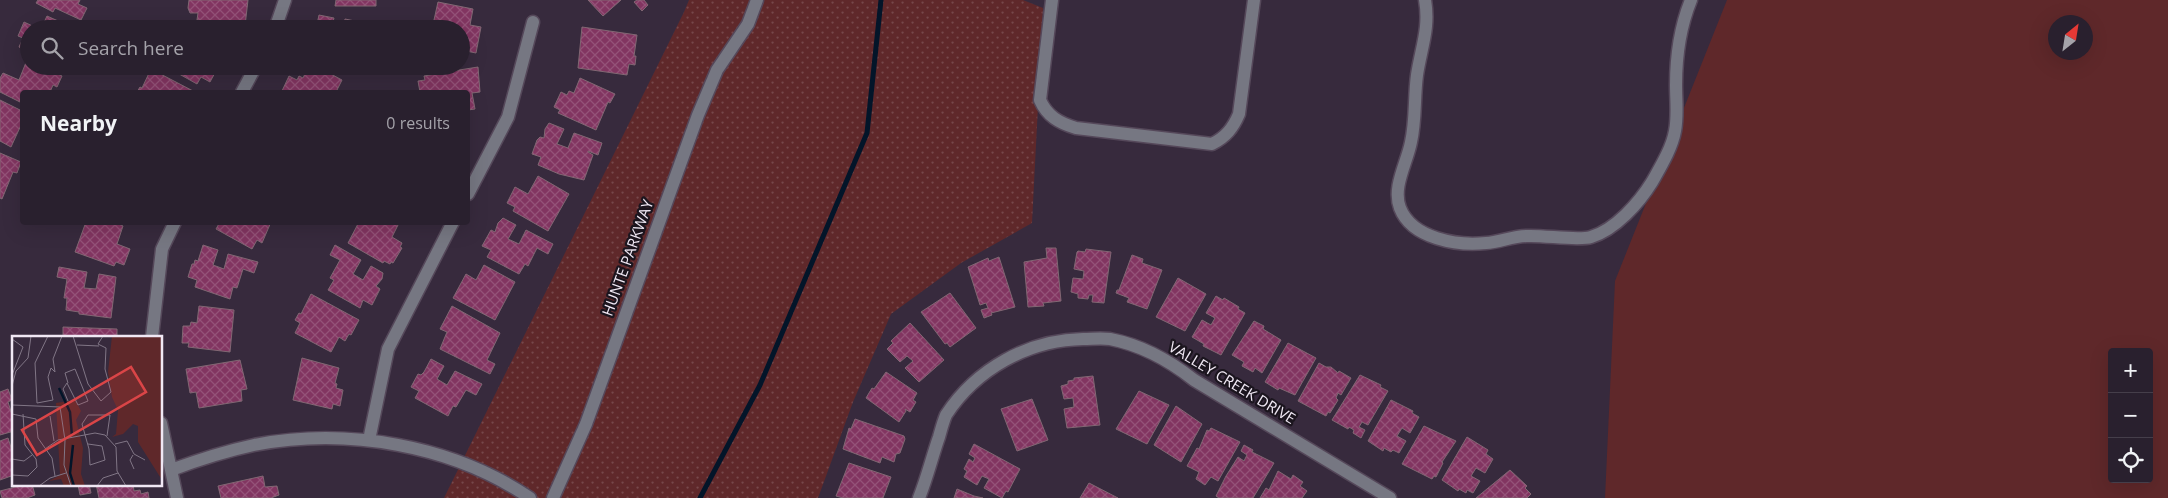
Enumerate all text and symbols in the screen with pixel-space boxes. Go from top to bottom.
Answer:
north arrow [2048,15,2093,60]
search box [20,20,470,75]
icon: search [38,34,66,62]
text: Search here [78,35,184,61]
text: Nearby [40,109,117,137]
text: 0 results [386,112,450,134]
street label: HUNTE PARKWAY [597,196,658,319]
inset map [12,336,162,486]
street label: VALLEY CREEK DRIVE [1165,336,1300,428]
map controls [2108,348,2153,483]
button: + [2108,348,2153,393]
button: − [2108,393,2153,438]
button: locate [2108,438,2153,483]

